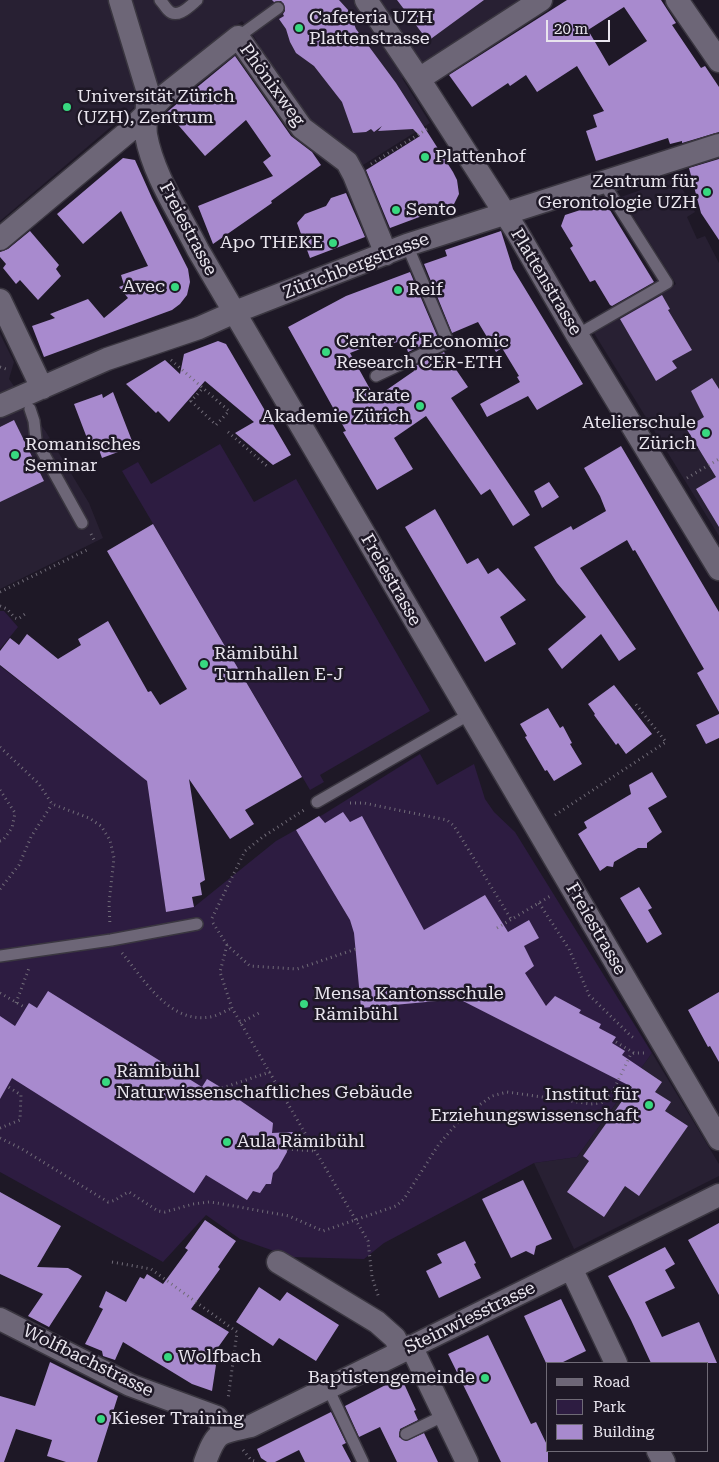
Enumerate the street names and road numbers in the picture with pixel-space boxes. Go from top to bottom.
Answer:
street label: Phönixweg [235,39,309,131]
street label: Freiestrasse [154,179,222,279]
street label: Plattenstrasse [506,225,586,339]
street label: Zürichbergstrasse [280,228,432,304]
street label: Freiestrasse [356,530,426,630]
street label: Freiestrasse [561,879,631,979]
street label: Steinwiesstrasse [401,1277,539,1359]
street label: Wolfbachstrasse [19,1320,157,1402]

